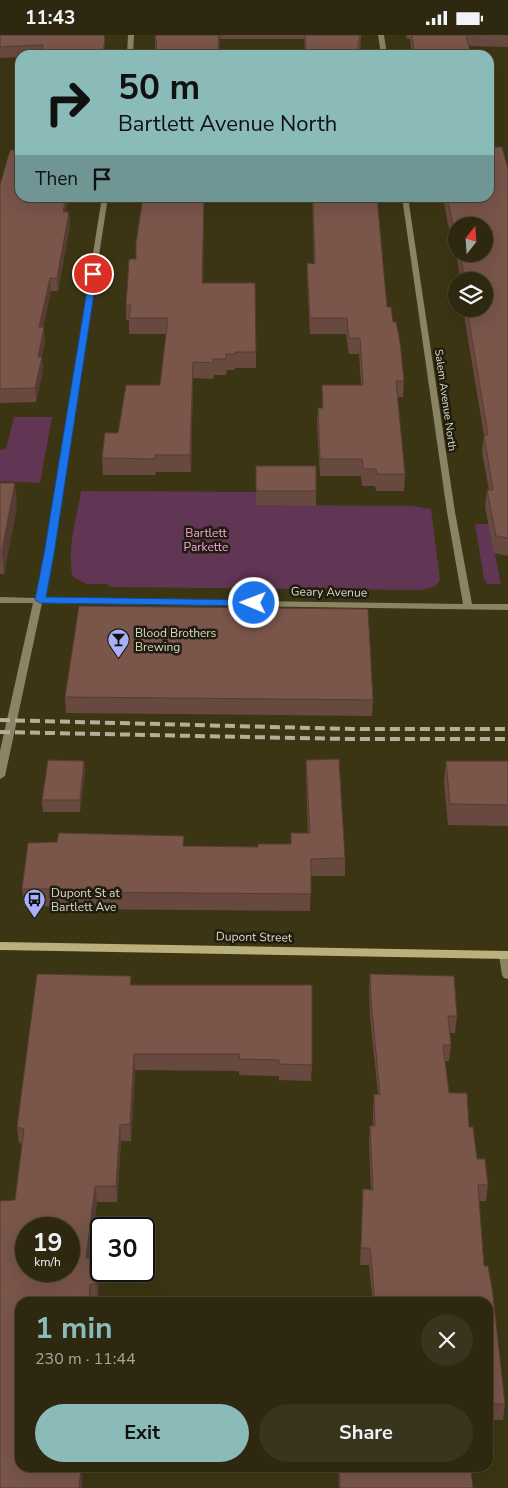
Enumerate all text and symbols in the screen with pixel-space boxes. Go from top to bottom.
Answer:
text: 11:43 [25,5,75,31]
text: 50 m [118,64,200,111]
icon: right [35,70,100,135]
text: Bartlett Avenue North [118,109,337,139]
icon: arrive [88,165,116,193]
text: Then [35,166,78,192]
north arrow [448,217,492,263]
map controls [448,217,493,317]
pin [72,253,114,295]
icon: arrive [79,260,107,288]
button: layers [448,272,493,317]
street label: Salem Avenue North [431,348,460,452]
park label: Bartlett Parkette [184,525,228,555]
position arrow [227,576,279,628]
street label: Geary Avenue [291,583,367,601]
place label: Blood Brothers Brewing [135,625,217,655]
bar icon: Blood Brothers Brewing [107,628,131,659]
place label: Dupont St at Bartlett Ave [51,885,120,915]
bus stop icon: Dupont St at Bartlett Ave [23,888,47,919]
street label: Dupont Street [216,928,293,946]
speed limit sign: 30 [90,1217,155,1282]
text: 19 [32,1226,63,1260]
text: km/h [34,1254,61,1270]
text: 1 min [35,1308,113,1349]
button: close [421,1314,473,1366]
text: 230 m · 11:44 [35,1348,136,1370]
button: Exit [35,1404,249,1462]
button: Share [259,1404,473,1462]

